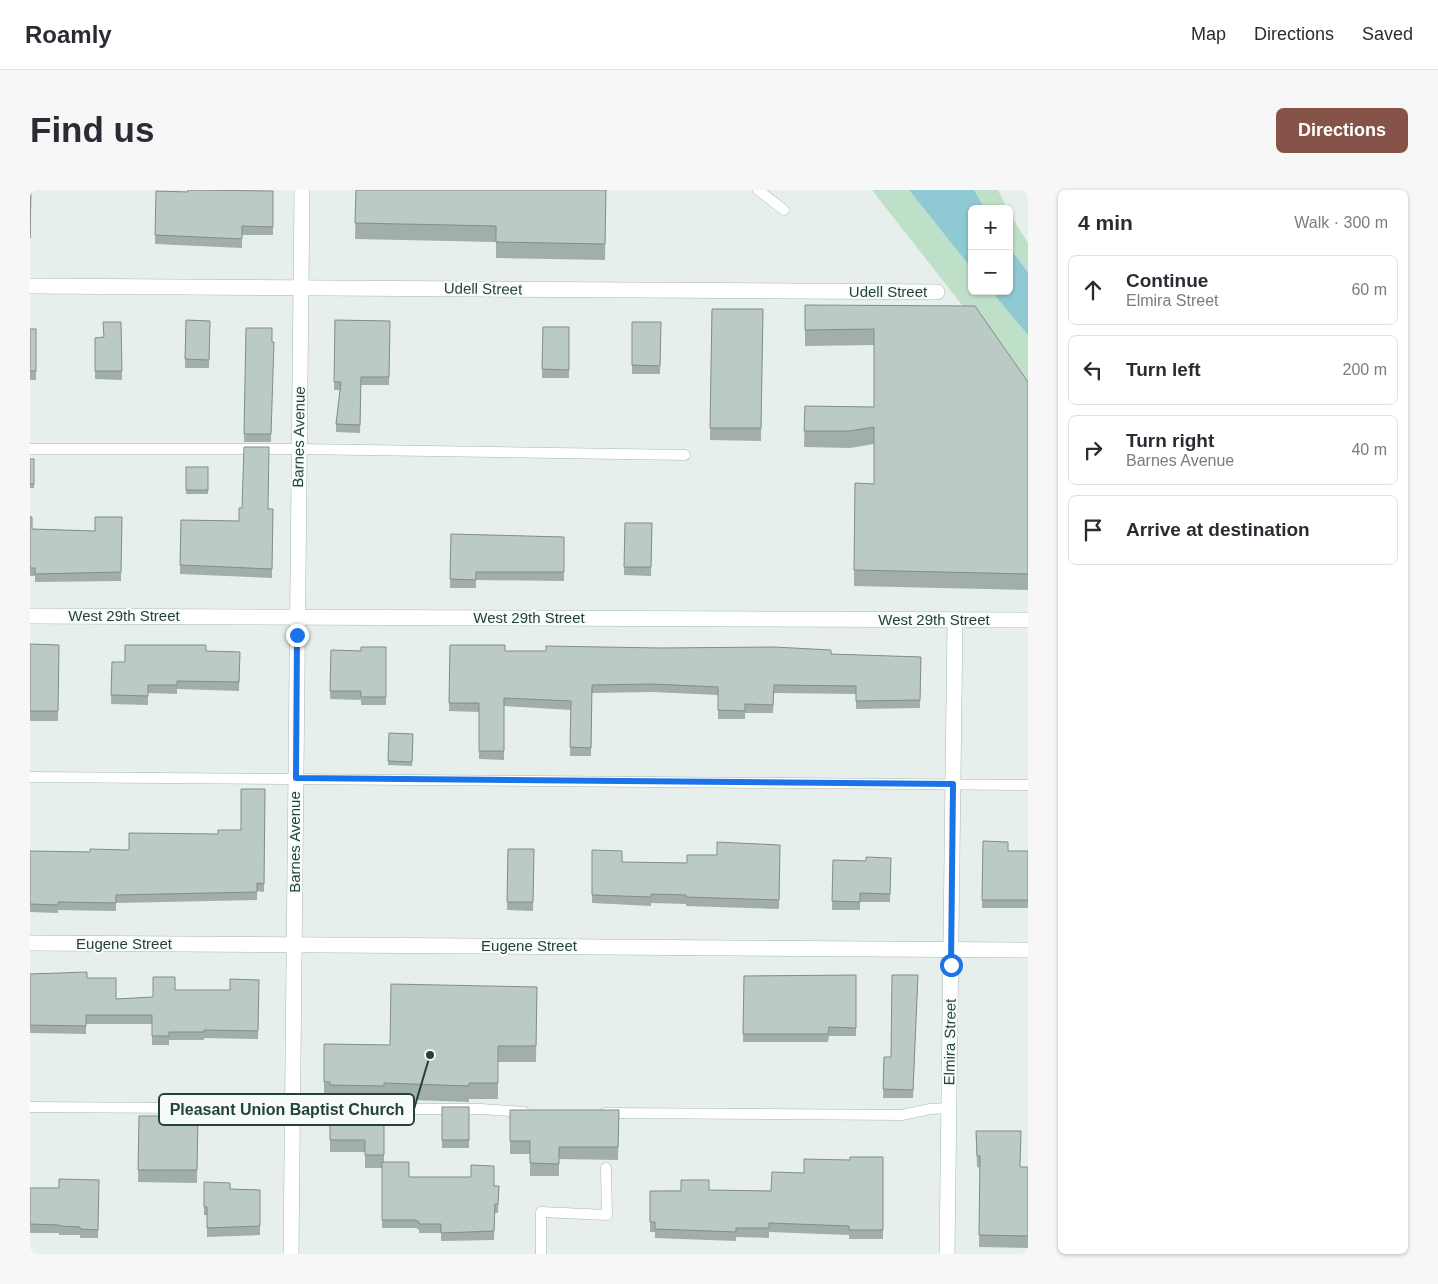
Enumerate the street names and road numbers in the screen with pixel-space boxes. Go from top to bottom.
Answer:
street label: Udell Street [444,279,523,298]
street label: Udell Street [849,283,928,300]
street label: Barnes Avenue [289,386,308,488]
street label: West 29th Street [68,607,181,624]
street label: West 29th Street [473,609,586,626]
street label: West 29th Street [878,611,991,628]
street label: Barnes Avenue [286,791,303,893]
street label: Eugene Street [76,935,173,952]
street label: Eugene Street [481,937,578,954]
street label: Elmira Street [940,998,959,1085]

